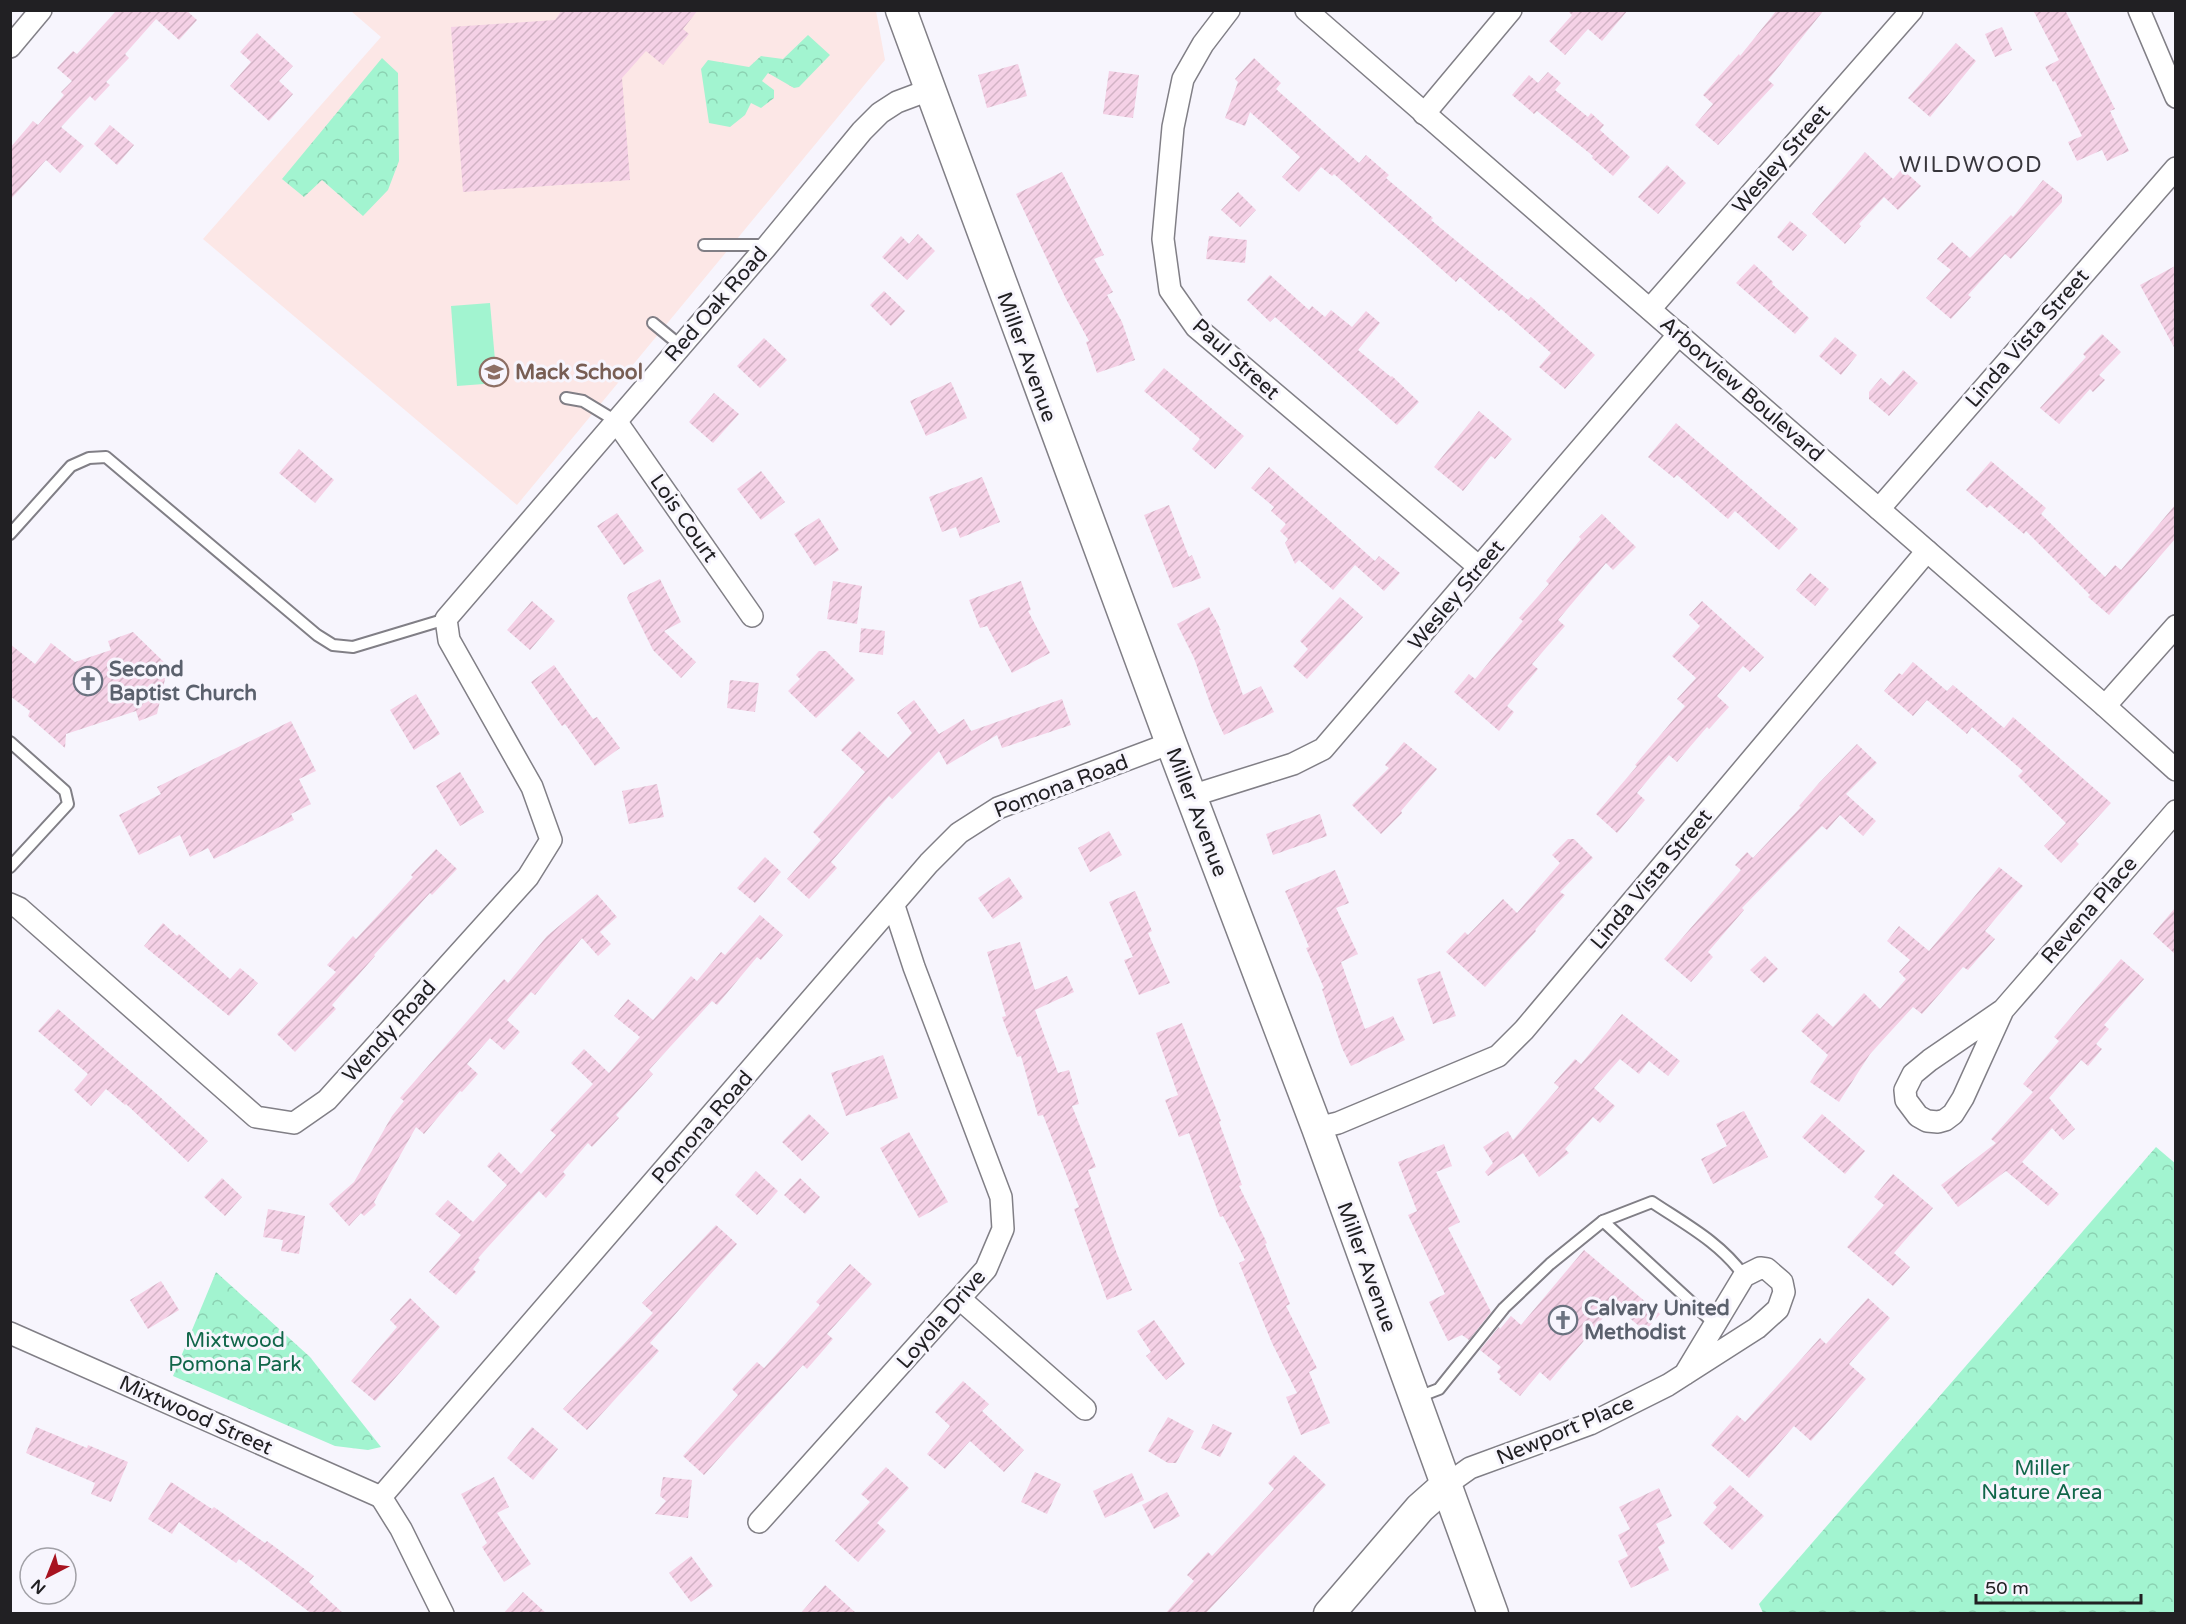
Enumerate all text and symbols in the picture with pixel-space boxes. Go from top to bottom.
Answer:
street label: Wesley Street [1727,100,1835,219]
district label: WILDWOOD [1899,152,2043,178]
street label: Red Oak Road [660,242,773,367]
street label: Linda Vista Street [1960,264,2094,413]
street label: Miller Avenue [991,289,1062,426]
street label: Arborview Boulevard [1655,311,1829,467]
street label: Paul Street [1187,314,1284,405]
school or university icon: Mack School [478,356,510,388]
place label: Mack School [515,360,643,385]
street label: Lois Court [644,470,723,567]
street label: Wesley Street [1403,535,1510,655]
place label: Second Baptist Church [109,657,257,706]
church icon: Second Baptist Church [72,665,104,697]
street label: Miller Avenue [1160,744,1233,880]
street label: Pomona Road [991,749,1132,823]
street label: Linda Vista Street [1585,804,1717,955]
street label: Revena Place [2036,852,2143,969]
street label: Wendy Road [337,976,441,1087]
street label: Pomona Road [647,1066,758,1189]
street label: Miller Avenue [1331,1199,1402,1336]
street label: Loyola Drive [892,1265,991,1374]
place label: Calvary United Methodist [1584,1296,1730,1345]
church icon: Calvary United Methodist [1547,1304,1579,1336]
park label: Mixtwood Pomona Park [168,1328,302,1377]
street label: Mixtwood Street [115,1370,276,1461]
street label: Newport Place [1493,1390,1638,1471]
park label: Miller Nature Area [1981,1456,2103,1505]
north arrow [18,1546,78,1606]
scale bar [1976,1567,2141,1605]
text: N [27,1575,50,1598]
text: 50 m [1985,1577,2029,1599]

